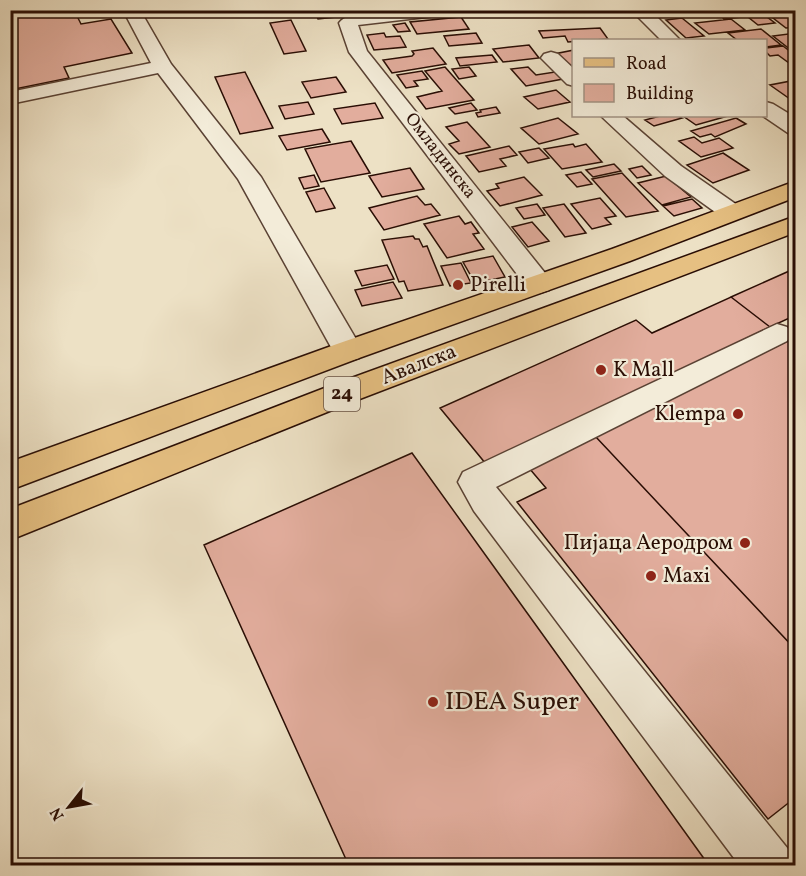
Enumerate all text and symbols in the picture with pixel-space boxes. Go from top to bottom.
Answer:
legend [572,39,767,117]
text: Road [626,52,667,77]
text: Building [626,82,694,107]
street label: Омладинска [398,108,482,204]
place label: Pirelli [470,271,526,300]
marker: Pirelli [451,278,465,292]
street label: Авалска [377,337,461,393]
place label: K Mall [613,356,674,385]
marker: K Mall [594,363,608,377]
road number: 24 [324,377,360,411]
place label: Klempa [654,400,726,429]
marker: Klempa [731,407,745,421]
place label: Пијаца Аеродром [564,529,733,558]
marker: Пијаца Аеродром [738,536,752,550]
place label: Maxi [663,562,710,591]
marker: Maxi [644,569,658,583]
place label: IDEA Super [445,684,579,720]
marker: IDEA Super [426,695,440,709]
north arrow [39,777,99,837]
text: N [45,803,70,824]

